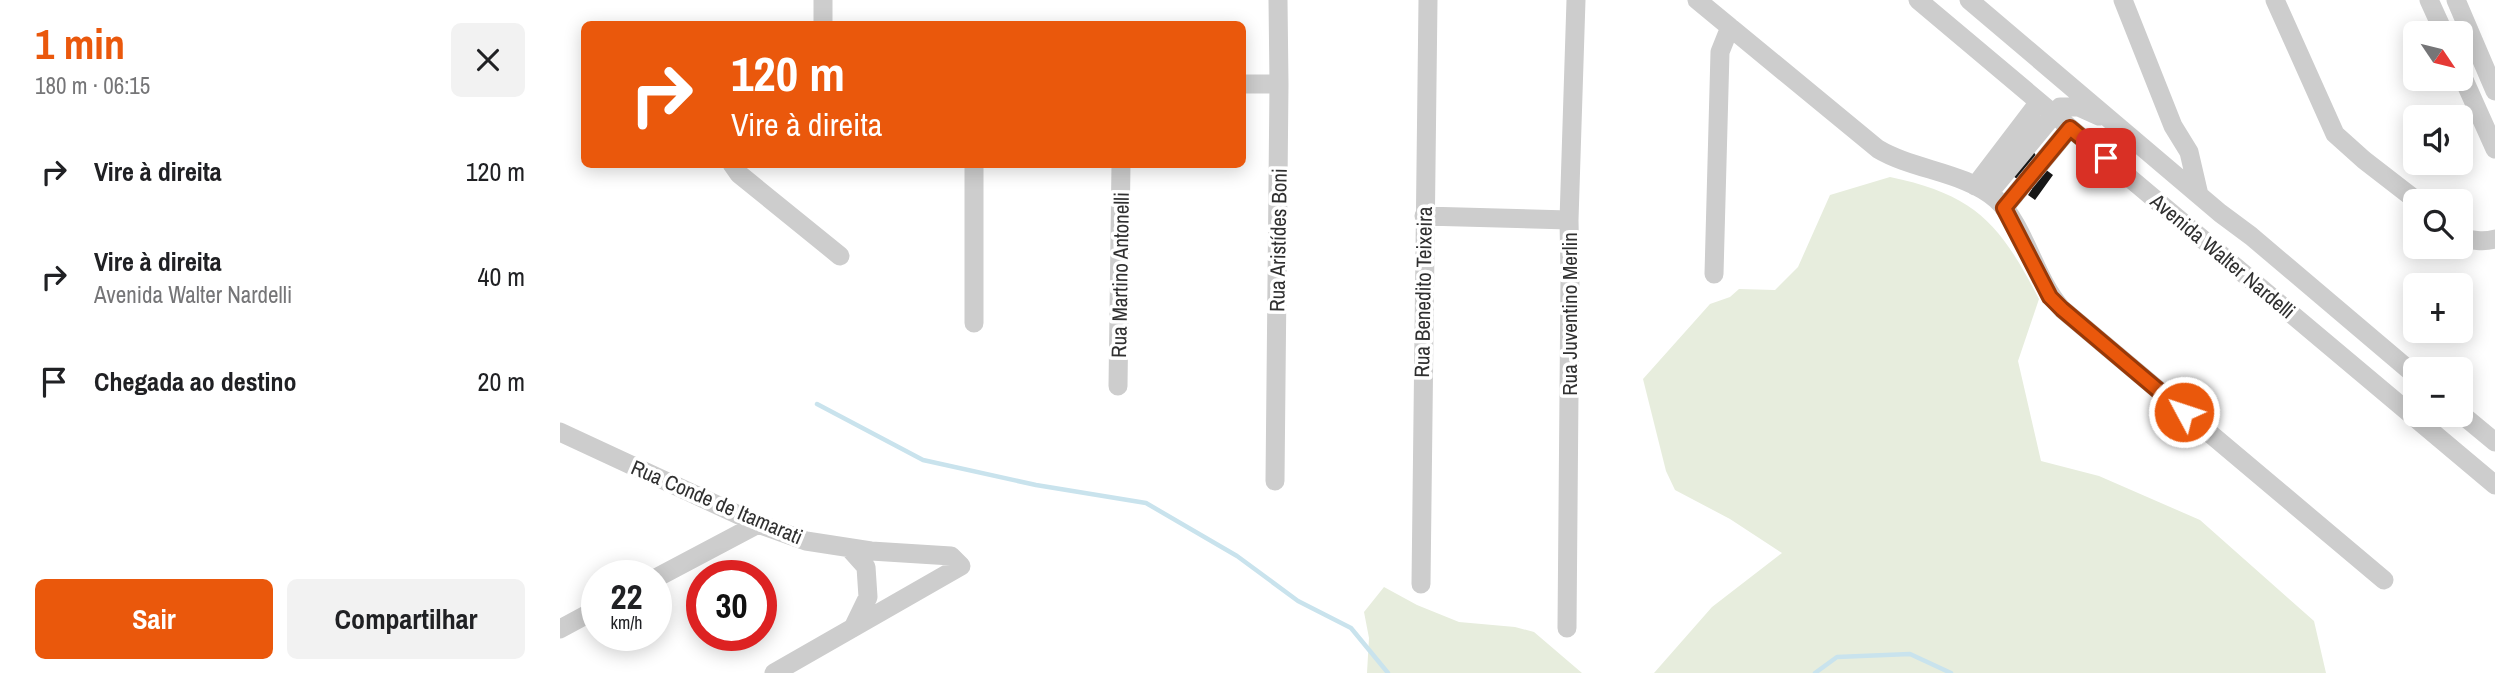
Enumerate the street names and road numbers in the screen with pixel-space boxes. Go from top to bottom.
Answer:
street label: Rua Aristídes Boni [1262,168,1294,312]
street label: Avenida Walter Nardelli [2144,186,2302,325]
street label: Rua Martino Antonelli [1104,192,1136,358]
street label: Rua Benedito Teixeira [1407,206,1439,378]
street label: Rua Juventino Merlin [1555,232,1584,396]
street label: Rua Conde de Itamarati [627,453,807,551]

